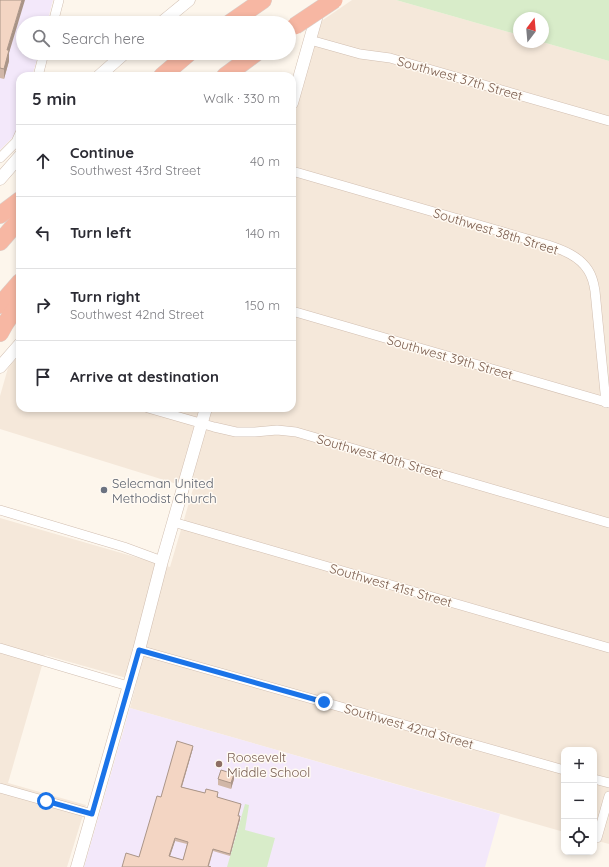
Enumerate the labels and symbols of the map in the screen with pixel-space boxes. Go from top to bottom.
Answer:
north arrow [513,12,549,48]
street label: Southwest 37th Street [395,52,525,104]
street label: Southwest 38th Street [431,204,561,258]
street label: Southwest 39th Street [385,331,515,383]
street label: Southwest 40th Street [315,430,445,482]
place label: Selecman United Methodist Church [112,475,217,506]
marker: Selecman United Methodist Church [99,485,109,495]
street label: Southwest 41st Street [328,560,454,610]
route end [315,693,333,711]
street label: Southwest 42nd Street [342,700,476,752]
place label: Roosevelt Middle School [227,749,310,780]
marker: Roosevelt Middle School [214,759,224,769]
route start [37,792,55,810]

